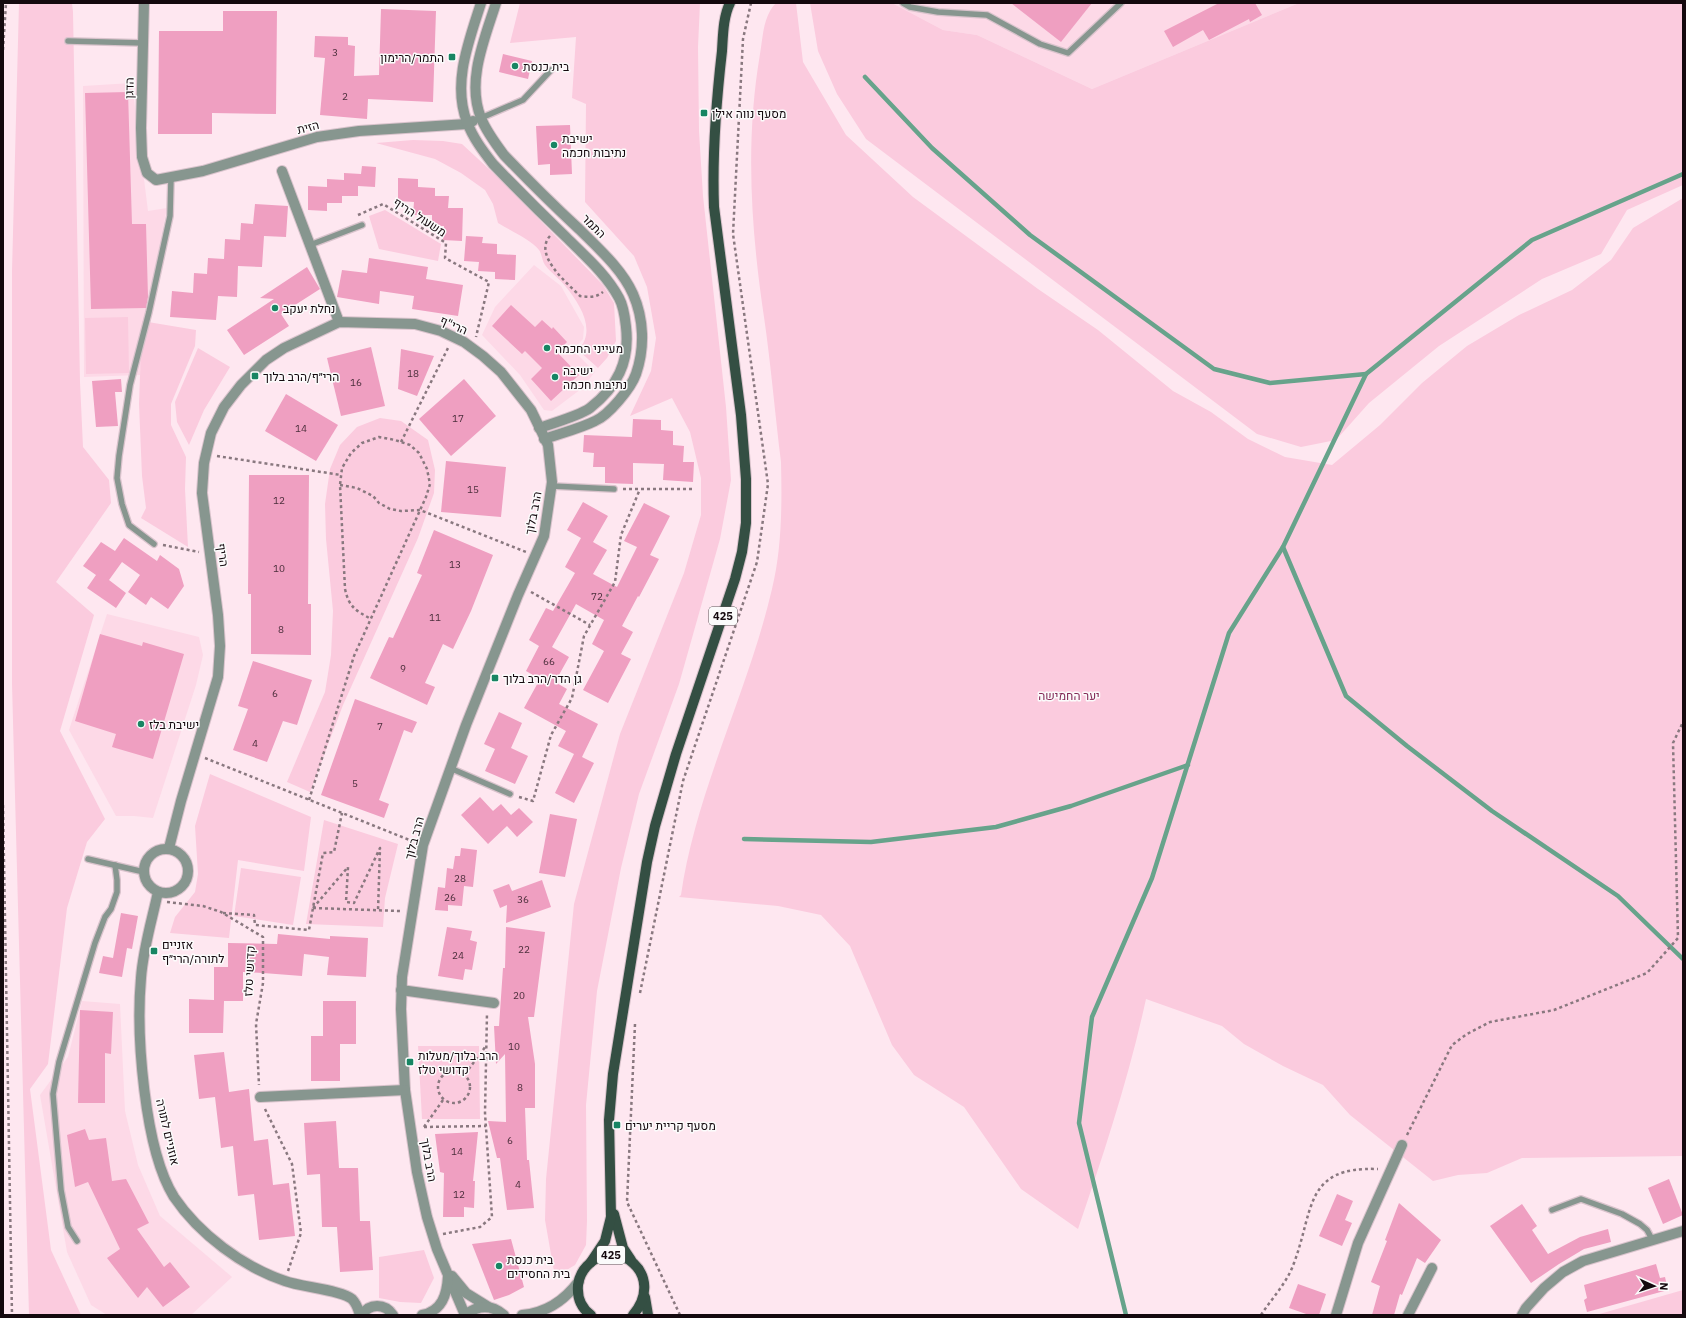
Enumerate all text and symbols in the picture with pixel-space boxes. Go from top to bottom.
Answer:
house number: 3 [332,46,338,59]
place label: התמר/הרימון [380,50,444,65]
marker: התמר/הרימון [447,52,457,62]
place label: בית כנסת [523,59,570,74]
marker: בית כנסת [510,61,520,71]
street label: הדגן [121,77,137,99]
house number: 2 [342,90,348,103]
place label: מסעף נווה אילן [712,106,786,121]
marker: מסעף נווה אילן [699,108,709,118]
street label: הזית [295,117,321,137]
place label: ישיבת נתיבות חכמה [562,131,626,160]
marker: ישיבת נתיבות חכמה [549,140,559,150]
street label: משעול הריף [391,194,449,240]
street label: התמר [579,211,609,241]
place label: נחלת יעקב [283,301,335,316]
marker: נחלת יעקב [270,303,280,313]
street label: הרי"ף [438,312,470,338]
place label: מעייני החכמה [555,341,623,356]
marker: מעייני החכמה [542,343,552,353]
place label: ישיבה נתיבות חכמה [563,363,627,392]
house number: 18 [407,367,419,380]
place label: הרי״ף/הרב בלוך [263,369,339,384]
marker: הרי״ף/הרב בלוך [250,371,260,381]
marker: ישיבה נתיבות חכמה [550,372,560,382]
house number: 16 [350,376,362,389]
house number: 17 [452,412,464,425]
house number: 14 [295,422,307,435]
house number: 15 [467,483,479,496]
street label: הרב בלוך [521,490,545,536]
house number: 12 [273,494,285,507]
street label: הריף [214,542,232,568]
house number: 13 [449,558,461,571]
house number: 10 [273,562,285,575]
house number: 72 [591,590,603,603]
road number: 425 [709,607,737,625]
house number: 11 [429,611,441,624]
house number: 8 [278,623,284,636]
house number: 66 [543,655,555,668]
house number: 9 [400,662,406,675]
place label: גן הדר/הרב בלוך [503,671,582,686]
marker: גן הדר/הרב בלוך [490,673,500,683]
house number: 6 [272,687,278,700]
park label: יער החמישה [1038,688,1100,703]
place label: ישיבת בלז [149,717,199,732]
marker: ישיבת בלז [136,719,146,729]
house number: 7 [377,720,383,733]
house number: 4 [252,737,258,750]
house number: 5 [352,777,358,790]
street label: הרב בלוך [401,815,427,861]
house number: 28 [454,872,466,885]
house number: 26 [444,891,456,904]
house number: 36 [517,893,529,906]
place label: אזניים לתורה/הרי״ף [162,937,224,966]
house number: 22 [518,943,530,956]
street label: קדושי טלז [240,945,258,997]
marker: אזניים לתורה/הרי״ף [149,946,159,956]
house number: 24 [452,949,464,962]
house number: 20 [513,989,525,1002]
house number: 10 [508,1040,520,1053]
place label: הרב בלוך/מעלות קדושי טלז [418,1048,498,1077]
marker: הרב בלוך/מעלות קדושי טלז [405,1057,415,1067]
house number: 8 [517,1081,523,1094]
street label: אוזניים לתורה [153,1097,183,1167]
place label: מסעף קריית יערים [625,1118,716,1133]
marker: מסעף קריית יערים [612,1120,622,1130]
house number: 6 [507,1134,513,1147]
street label: הרב בלוך [418,1137,440,1183]
house number: 14 [451,1145,463,1158]
house number: 4 [515,1178,521,1191]
house number: 12 [453,1188,465,1201]
road number: 425 [597,1246,625,1264]
place label: בית כנסת בית החסידים [507,1252,571,1281]
marker: בית כנסת בית החסידים [494,1261,504,1271]
north arrow [1634,1266,1674,1306]
text: N [1657,1282,1671,1291]

